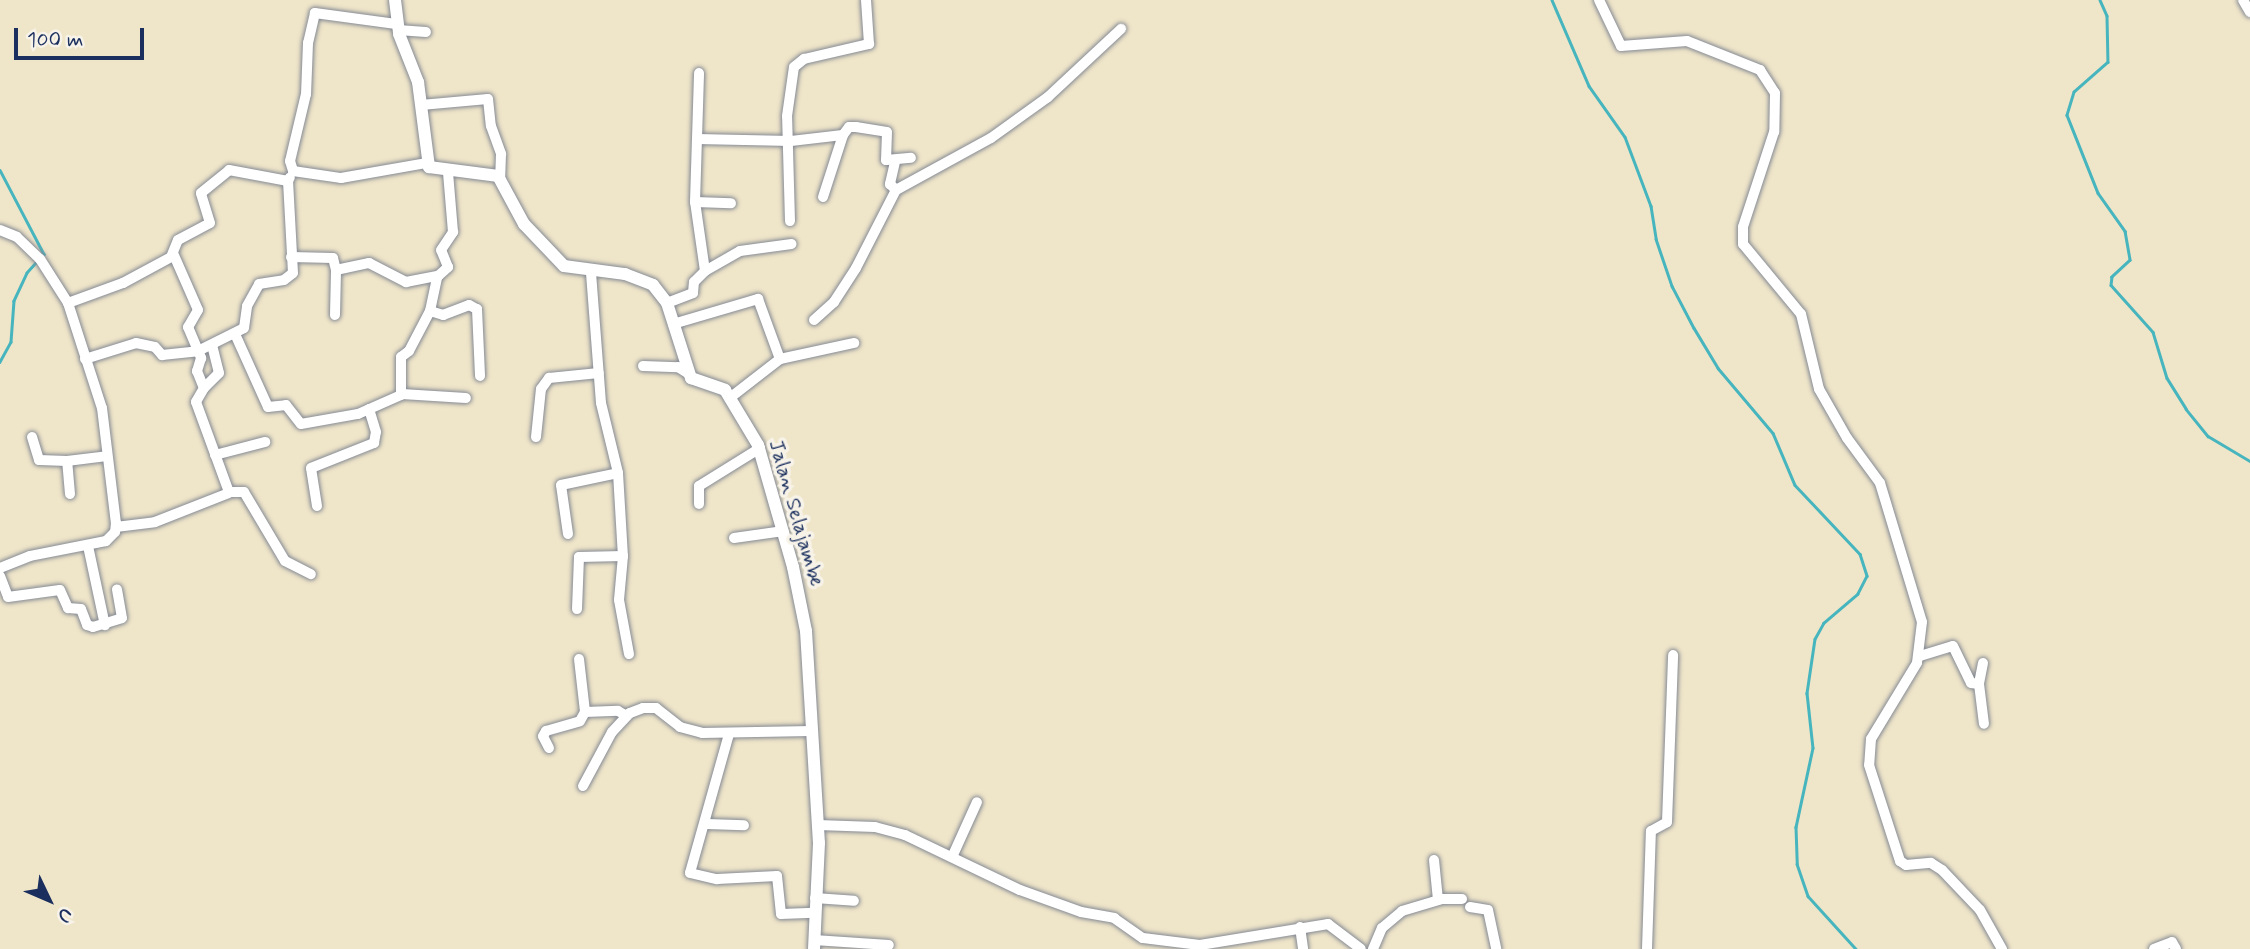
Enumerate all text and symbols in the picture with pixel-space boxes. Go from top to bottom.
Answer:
scale bar [18,14,147,58]
text: 100 m [27,26,83,54]
street label: Jalan Selajambe [763,436,829,590]
north arrow [14,865,84,935]
text: U [51,902,78,928]

